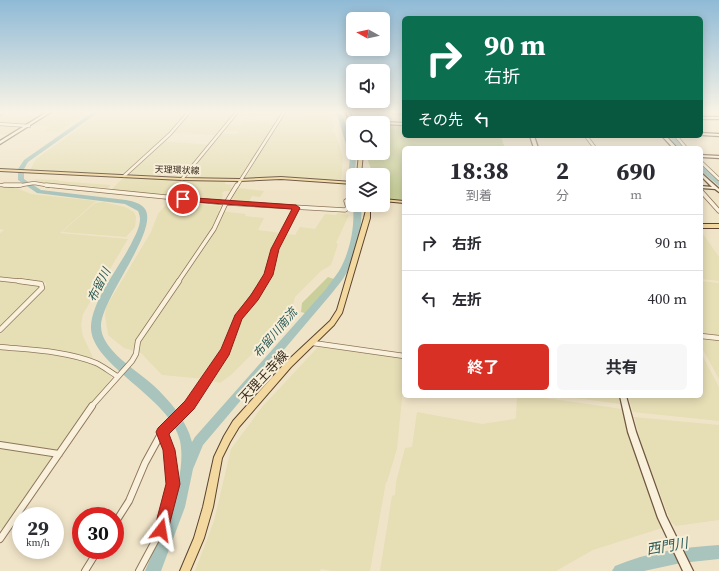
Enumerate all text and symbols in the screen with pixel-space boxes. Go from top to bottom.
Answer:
north arrow [346,12,390,56]
map controls [346,12,390,212]
text: 90 m [484,26,546,64]
icon: right [418,32,470,84]
button: sound [346,64,390,108]
text: 右折 [484,64,520,89]
icon: left [471,108,493,130]
text: その先 [418,109,463,130]
button: search [346,116,390,160]
text: 18:38 [449,154,509,187]
text: 2 [556,154,569,187]
text: 690 [617,155,656,188]
street label: 天理環状線 [154,163,201,177]
button: layers [346,168,390,212]
pin [166,182,200,216]
text: m [630,186,642,203]
text: 到着 [466,187,492,204]
text: 分 [556,187,569,204]
icon: arrive [172,188,194,210]
icon: right [418,232,440,254]
text: 90 m [655,232,687,253]
text: 右折 [452,233,482,254]
water label: 布留川 [84,264,115,305]
icon: left [418,288,440,310]
text: 400 m [647,288,687,309]
text: 左折 [452,289,482,310]
water label: 布留川南流 [250,303,302,361]
button: 終了 [418,344,549,390]
button: 共有 [557,344,687,390]
street label: 天理王寺線 [235,347,292,406]
speed limit sign: 30 [72,507,124,559]
position arrow [140,509,182,551]
text: 29 [27,514,49,542]
water label: 西門川 [645,532,691,559]
text: km/h [26,536,50,549]

